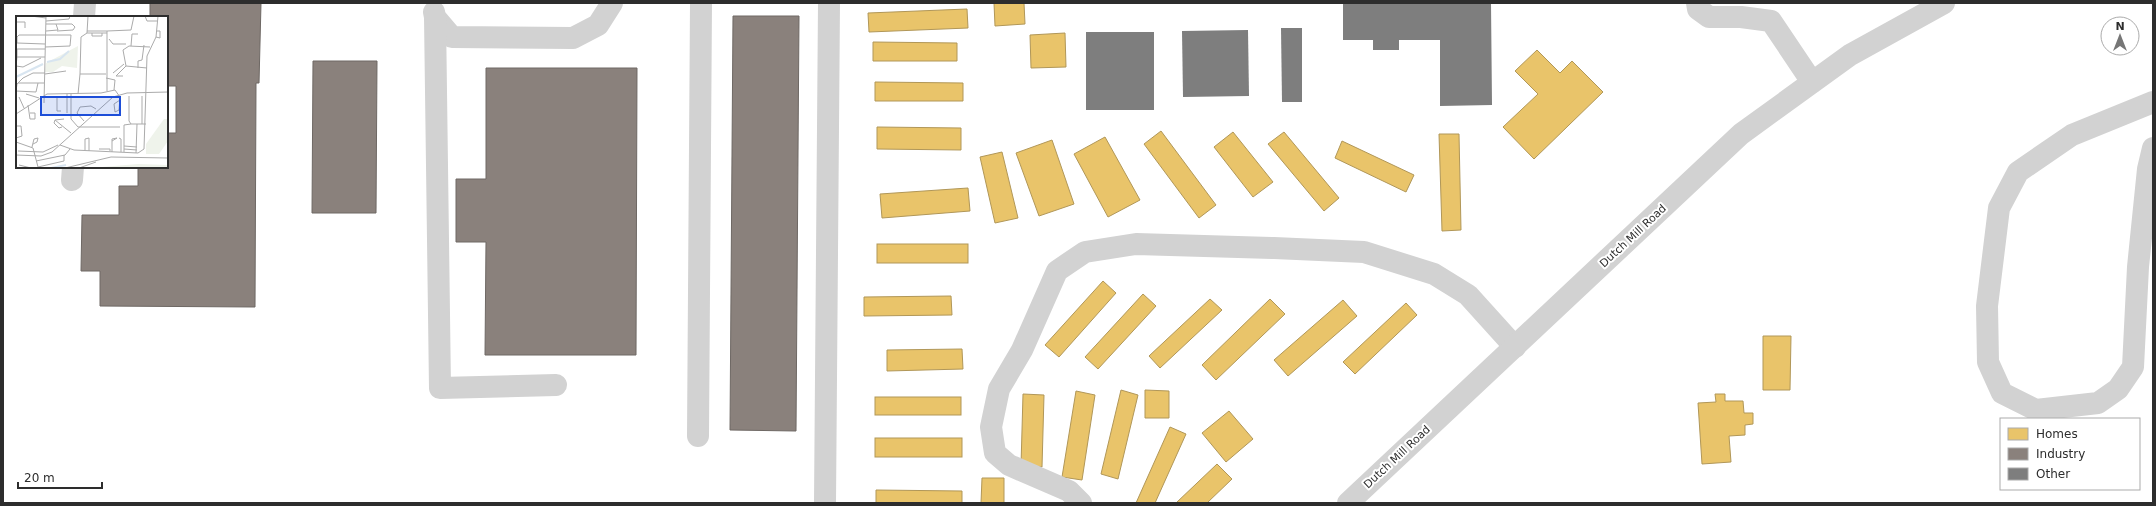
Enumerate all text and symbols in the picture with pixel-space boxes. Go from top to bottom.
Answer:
inset map [16,16,168,168]
north arrow [2100,16,2140,56]
text: N [2115,20,2125,33]
street label: Dutch Mill Road [1597,202,1669,270]
legend [2000,418,2140,490]
street label: Dutch Mill Road [1361,423,1433,491]
text: Homes [2036,427,2078,441]
text: Industry [2036,447,2085,461]
scale bar [18,464,102,490]
text: Other [2036,467,2070,481]
text: 20 m [24,471,55,485]

